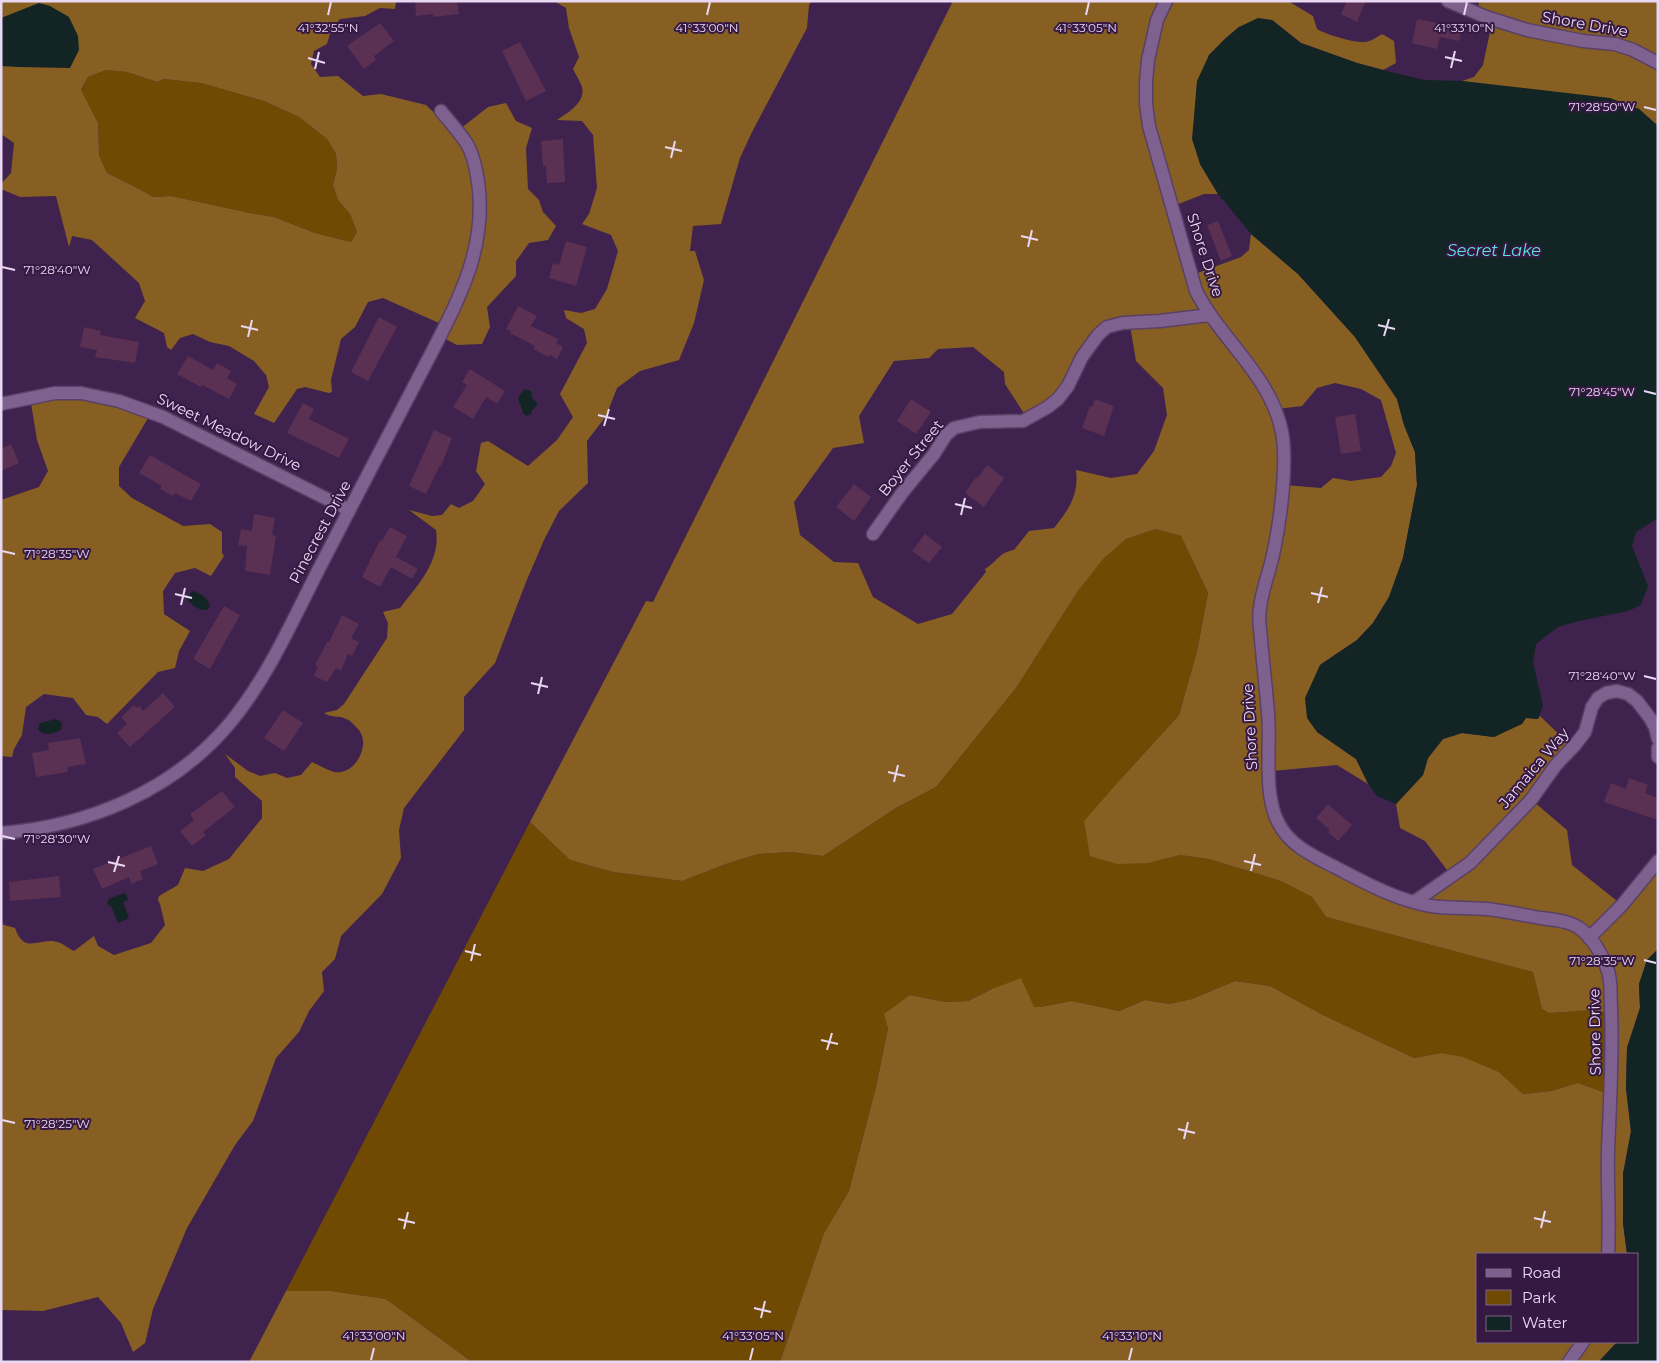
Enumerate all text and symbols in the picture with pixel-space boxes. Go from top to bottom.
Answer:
street label: Shore Drive [1541,7,1630,40]
text: 41°32'55"N [298,20,358,35]
text: 41°33'00"N [675,20,739,35]
text: 41°33'05"N [1055,20,1117,35]
text: 41°33'10"N [1434,20,1494,35]
text: 71°28'50"W [1569,99,1635,114]
street label: Shore Drive [1183,211,1228,299]
water label: Secret Lake [1447,241,1541,260]
text: 71°28'40"W [23,262,91,277]
text: 71°28'45"W [1569,384,1635,399]
street label: Sweet Meadow Drive [154,388,304,475]
street label: Boyer Street [874,416,947,500]
street label: Pinecrest Drive [284,477,355,587]
text: 71°28'35"W [24,546,90,561]
text: 71°28'40"W [1568,668,1636,683]
street label: Shore Drive [1238,683,1261,771]
street label: Jamaica Way [1494,723,1573,812]
text: 71°28'30"W [24,831,90,846]
text: 71°28'35"W [1569,953,1635,968]
street label: Shore Drive [1584,988,1605,1076]
text: 71°28'25"W [24,1116,90,1131]
legend [1476,1253,1639,1343]
text: Road [1522,1263,1561,1282]
text: Park [1522,1288,1556,1307]
text: Water [1522,1313,1568,1332]
text: 41°33'00"N [342,1328,406,1343]
text: 41°33'05"N [722,1328,784,1343]
text: 41°33'10"N [1102,1328,1162,1343]

